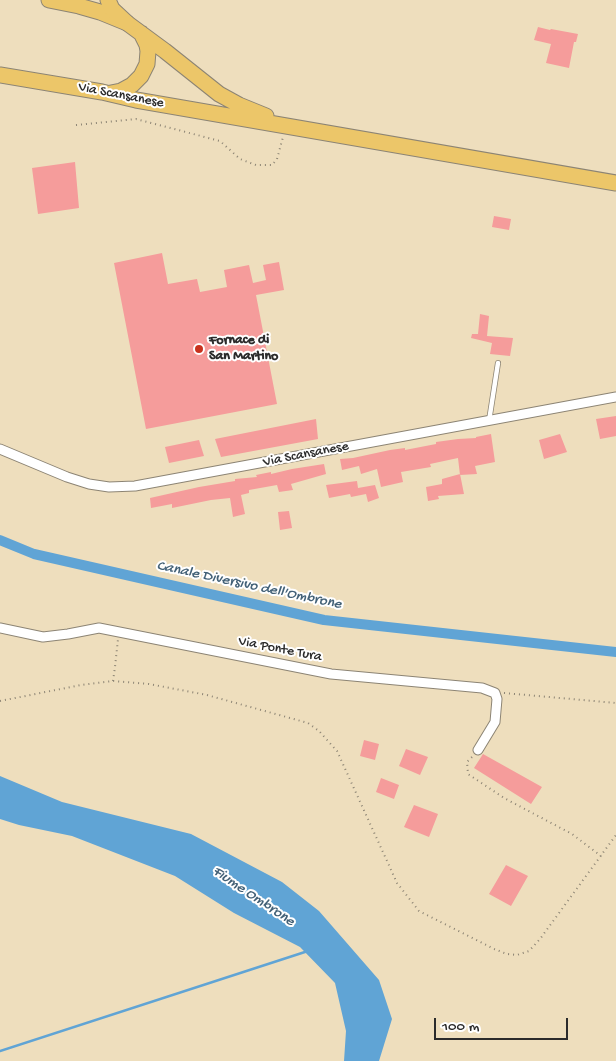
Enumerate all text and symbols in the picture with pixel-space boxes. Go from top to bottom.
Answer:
street label: Via Scansanese [77,79,165,113]
place label: Fornace di San Martino [209,333,278,366]
marker: Fornace di San Martino [193,343,205,355]
street label: Via Scansanese [262,438,350,472]
water label: Canale Diversivo dell'Ombrone [155,558,343,614]
street label: Via Ponte Tura [237,634,323,666]
water label: Fiume Ombrone [208,863,298,931]
scale bar [436,1008,570,1040]
text: 100 m [442,1018,479,1036]

